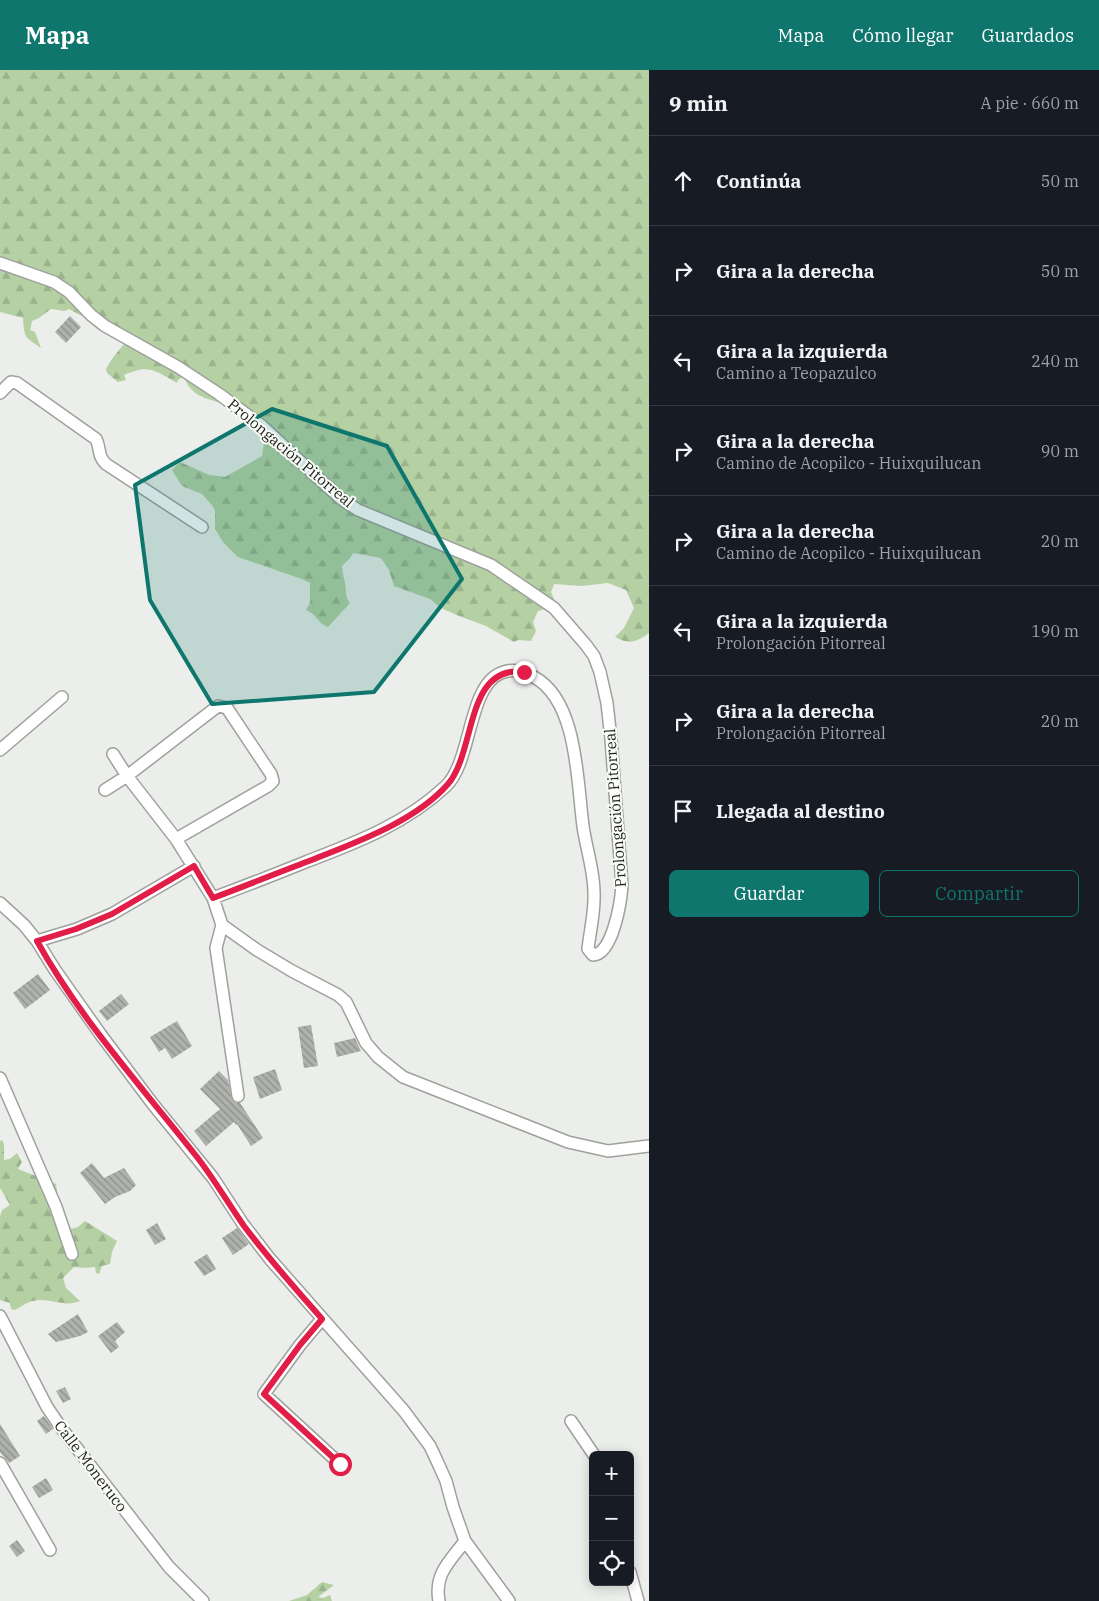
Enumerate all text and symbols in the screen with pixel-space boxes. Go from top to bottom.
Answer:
text: Mapa [25,19,89,51]
text: Mapa [778,24,824,47]
text: Cómo llegar [852,24,953,47]
text: Guardados [981,24,1074,47]
text: 9 min [669,89,728,117]
text: A pie · 660 m [981,93,1079,113]
icon: ahead [669,167,697,195]
text: Continúa [716,169,801,193]
text: 50 m [1041,171,1079,191]
icon: right [669,257,697,285]
text: Gira a la derecha [716,259,875,283]
text: 50 m [1041,261,1079,281]
text: Gira a la izquierda [716,339,888,363]
icon: left [669,347,697,375]
text: 240 m [1031,351,1079,371]
text: Camino a Teopazulco [716,363,877,383]
street label: Prolongación Pitorreal [224,395,358,511]
text: Gira a la derecha [716,429,875,453]
icon: right [669,437,697,465]
text: 90 m [1041,441,1079,461]
text: Camino de Acopilco - Huixquilucan [716,453,981,473]
text: Gira a la derecha [716,519,875,543]
icon: right [669,527,697,555]
text: 20 m [1041,531,1079,551]
text: Camino de Acopilco - Huixquilucan [716,543,981,563]
text: Gira a la izquierda [716,609,888,633]
icon: left [669,617,697,645]
text: 190 m [1031,621,1079,641]
text: Prolongación Pitorreal [716,633,886,653]
route end [513,661,536,684]
text: Gira a la derecha [716,699,875,723]
icon: right [669,707,697,735]
text: 20 m [1041,711,1079,731]
text: Prolongación Pitorreal [716,723,886,743]
street label: Prolongación Pitorreal [600,728,630,888]
icon: arrive [669,797,697,825]
text: Llegada al destino [716,799,885,823]
button: Guardar [669,870,869,917]
button: Compartir [879,870,1079,917]
street label: Calle Moneruco [50,1416,132,1516]
map controls [589,1451,634,1586]
button: + [589,1451,634,1496]
route start [329,1453,352,1476]
button: − [589,1496,634,1541]
button: locate [589,1541,634,1586]

